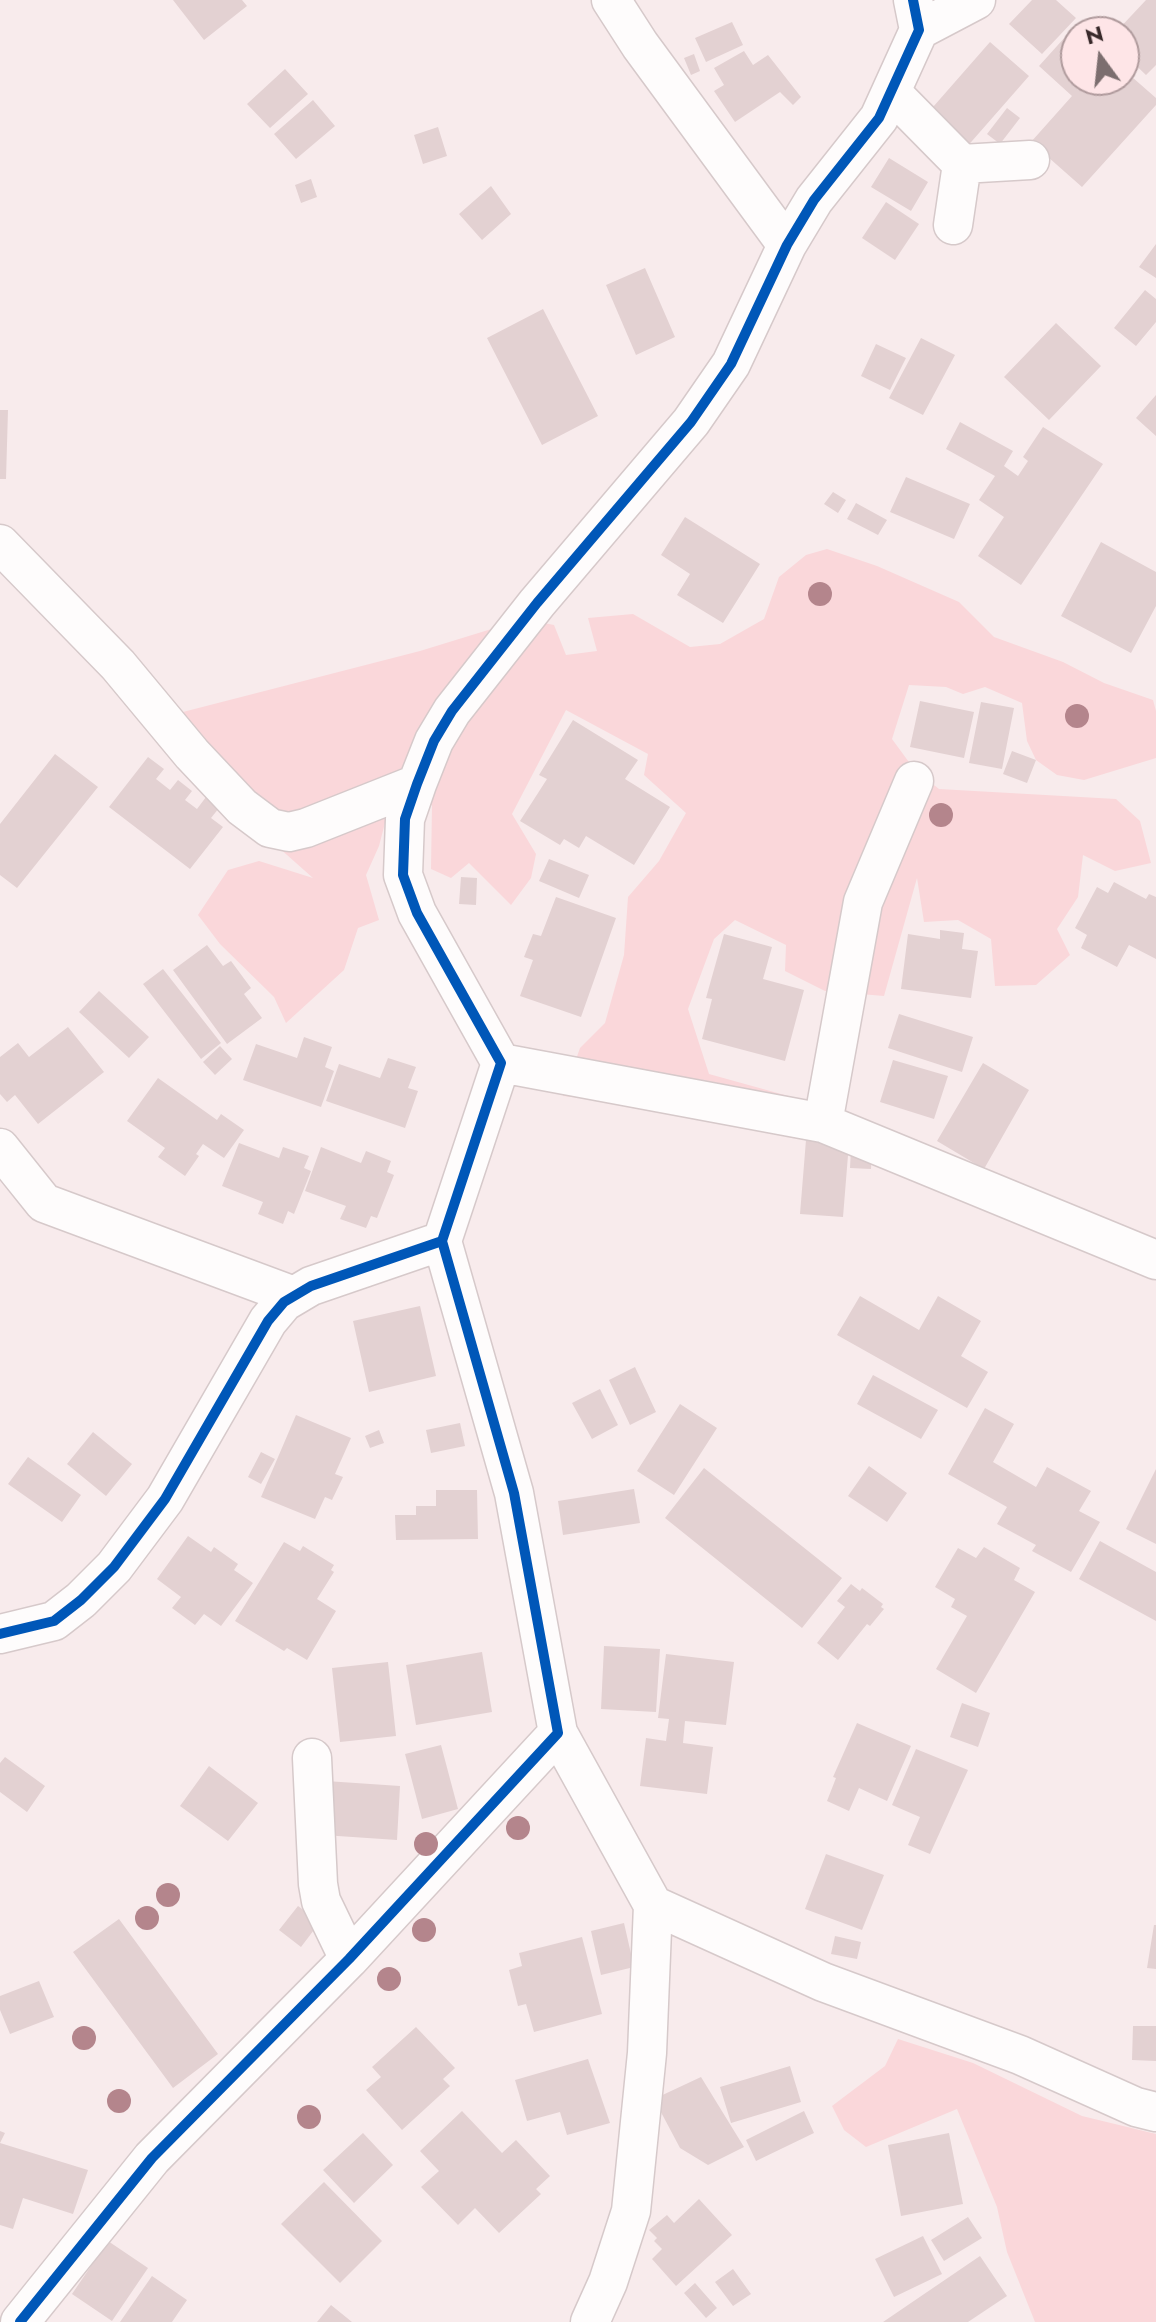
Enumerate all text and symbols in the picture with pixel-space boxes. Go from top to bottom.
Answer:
north arrow [1060,16,1140,96]
text: N [1082,17,1107,52]

